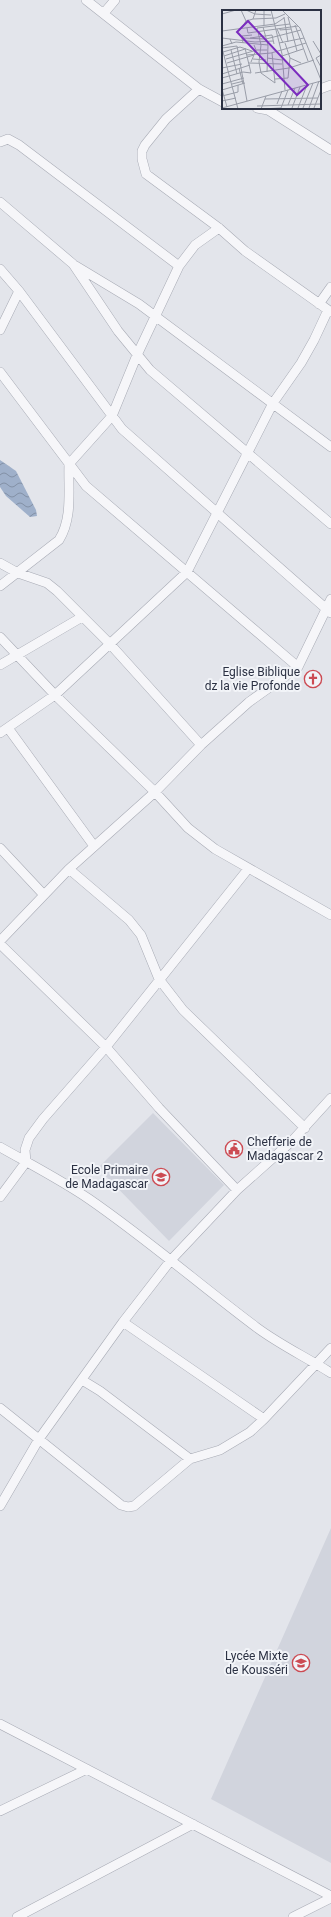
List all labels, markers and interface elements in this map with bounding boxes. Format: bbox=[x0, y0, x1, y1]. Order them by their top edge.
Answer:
inset map bbox=[222, 10, 321, 109]
place label: Eglise Biblique dz la vie Profonde bbox=[205, 665, 300, 693]
church icon: Eglise Biblique dz la vie Profonde bbox=[303, 669, 323, 689]
place label: Chefferie de Madagascar 2 bbox=[247, 1135, 324, 1163]
public building icon: Chefferie de Madagascar 2 bbox=[224, 1139, 244, 1159]
place label: Ecole Primaire de Madagascar bbox=[65, 1163, 148, 1191]
school or university icon: Ecole Primaire de Madagascar bbox=[151, 1167, 171, 1187]
place label: Lycée Mixte de Kousséri bbox=[225, 1649, 288, 1677]
school or university icon: Lycée Mixte de Kousséri bbox=[291, 1653, 311, 1673]

